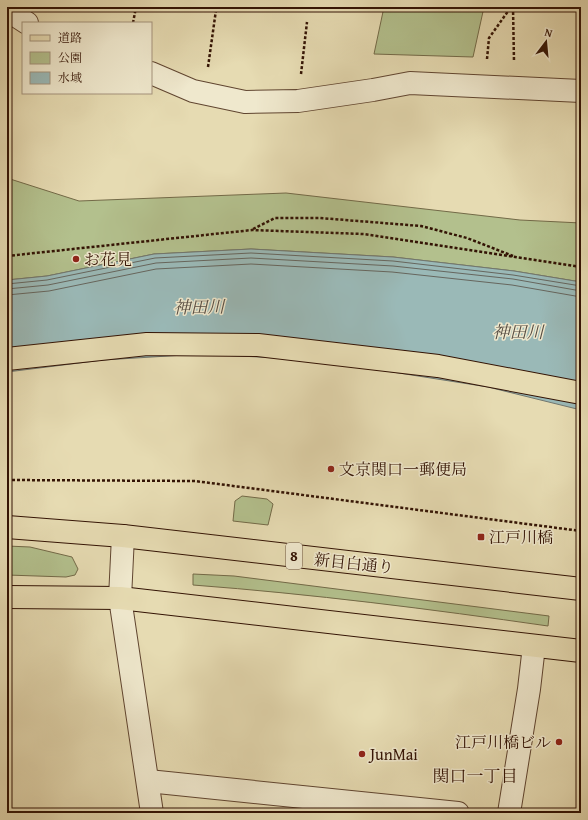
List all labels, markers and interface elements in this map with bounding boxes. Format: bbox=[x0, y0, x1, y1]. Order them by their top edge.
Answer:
legend bbox=[22, 22, 152, 94]
north arrow bbox=[526, 22, 566, 62]
text: N bbox=[543, 24, 555, 41]
text: 道路 bbox=[58, 29, 82, 46]
text: 公園 bbox=[58, 49, 82, 66]
text: 水域 bbox=[58, 69, 82, 86]
place label: お花見 bbox=[84, 247, 132, 271]
marker: お花見 bbox=[71, 254, 81, 264]
water label: 神田川 bbox=[173, 294, 227, 319]
water label: 神田川 bbox=[493, 319, 545, 344]
place label: 文京関口一郵便局 bbox=[339, 457, 467, 481]
marker: 文京関口一郵便局 bbox=[326, 464, 336, 474]
place label: 江戸川橋 bbox=[489, 525, 553, 549]
marker: 江戸川橋 bbox=[476, 532, 486, 542]
road number: 8 bbox=[286, 543, 302, 569]
street label: 新目白通り bbox=[313, 547, 395, 579]
place label: 江戸川橋ビル bbox=[455, 730, 551, 754]
marker: 江戸川橋ビル bbox=[554, 737, 564, 747]
place label: JunMai bbox=[368, 742, 418, 766]
marker: JunMai bbox=[357, 749, 367, 759]
district label: 関口一丁目 bbox=[433, 763, 518, 788]

